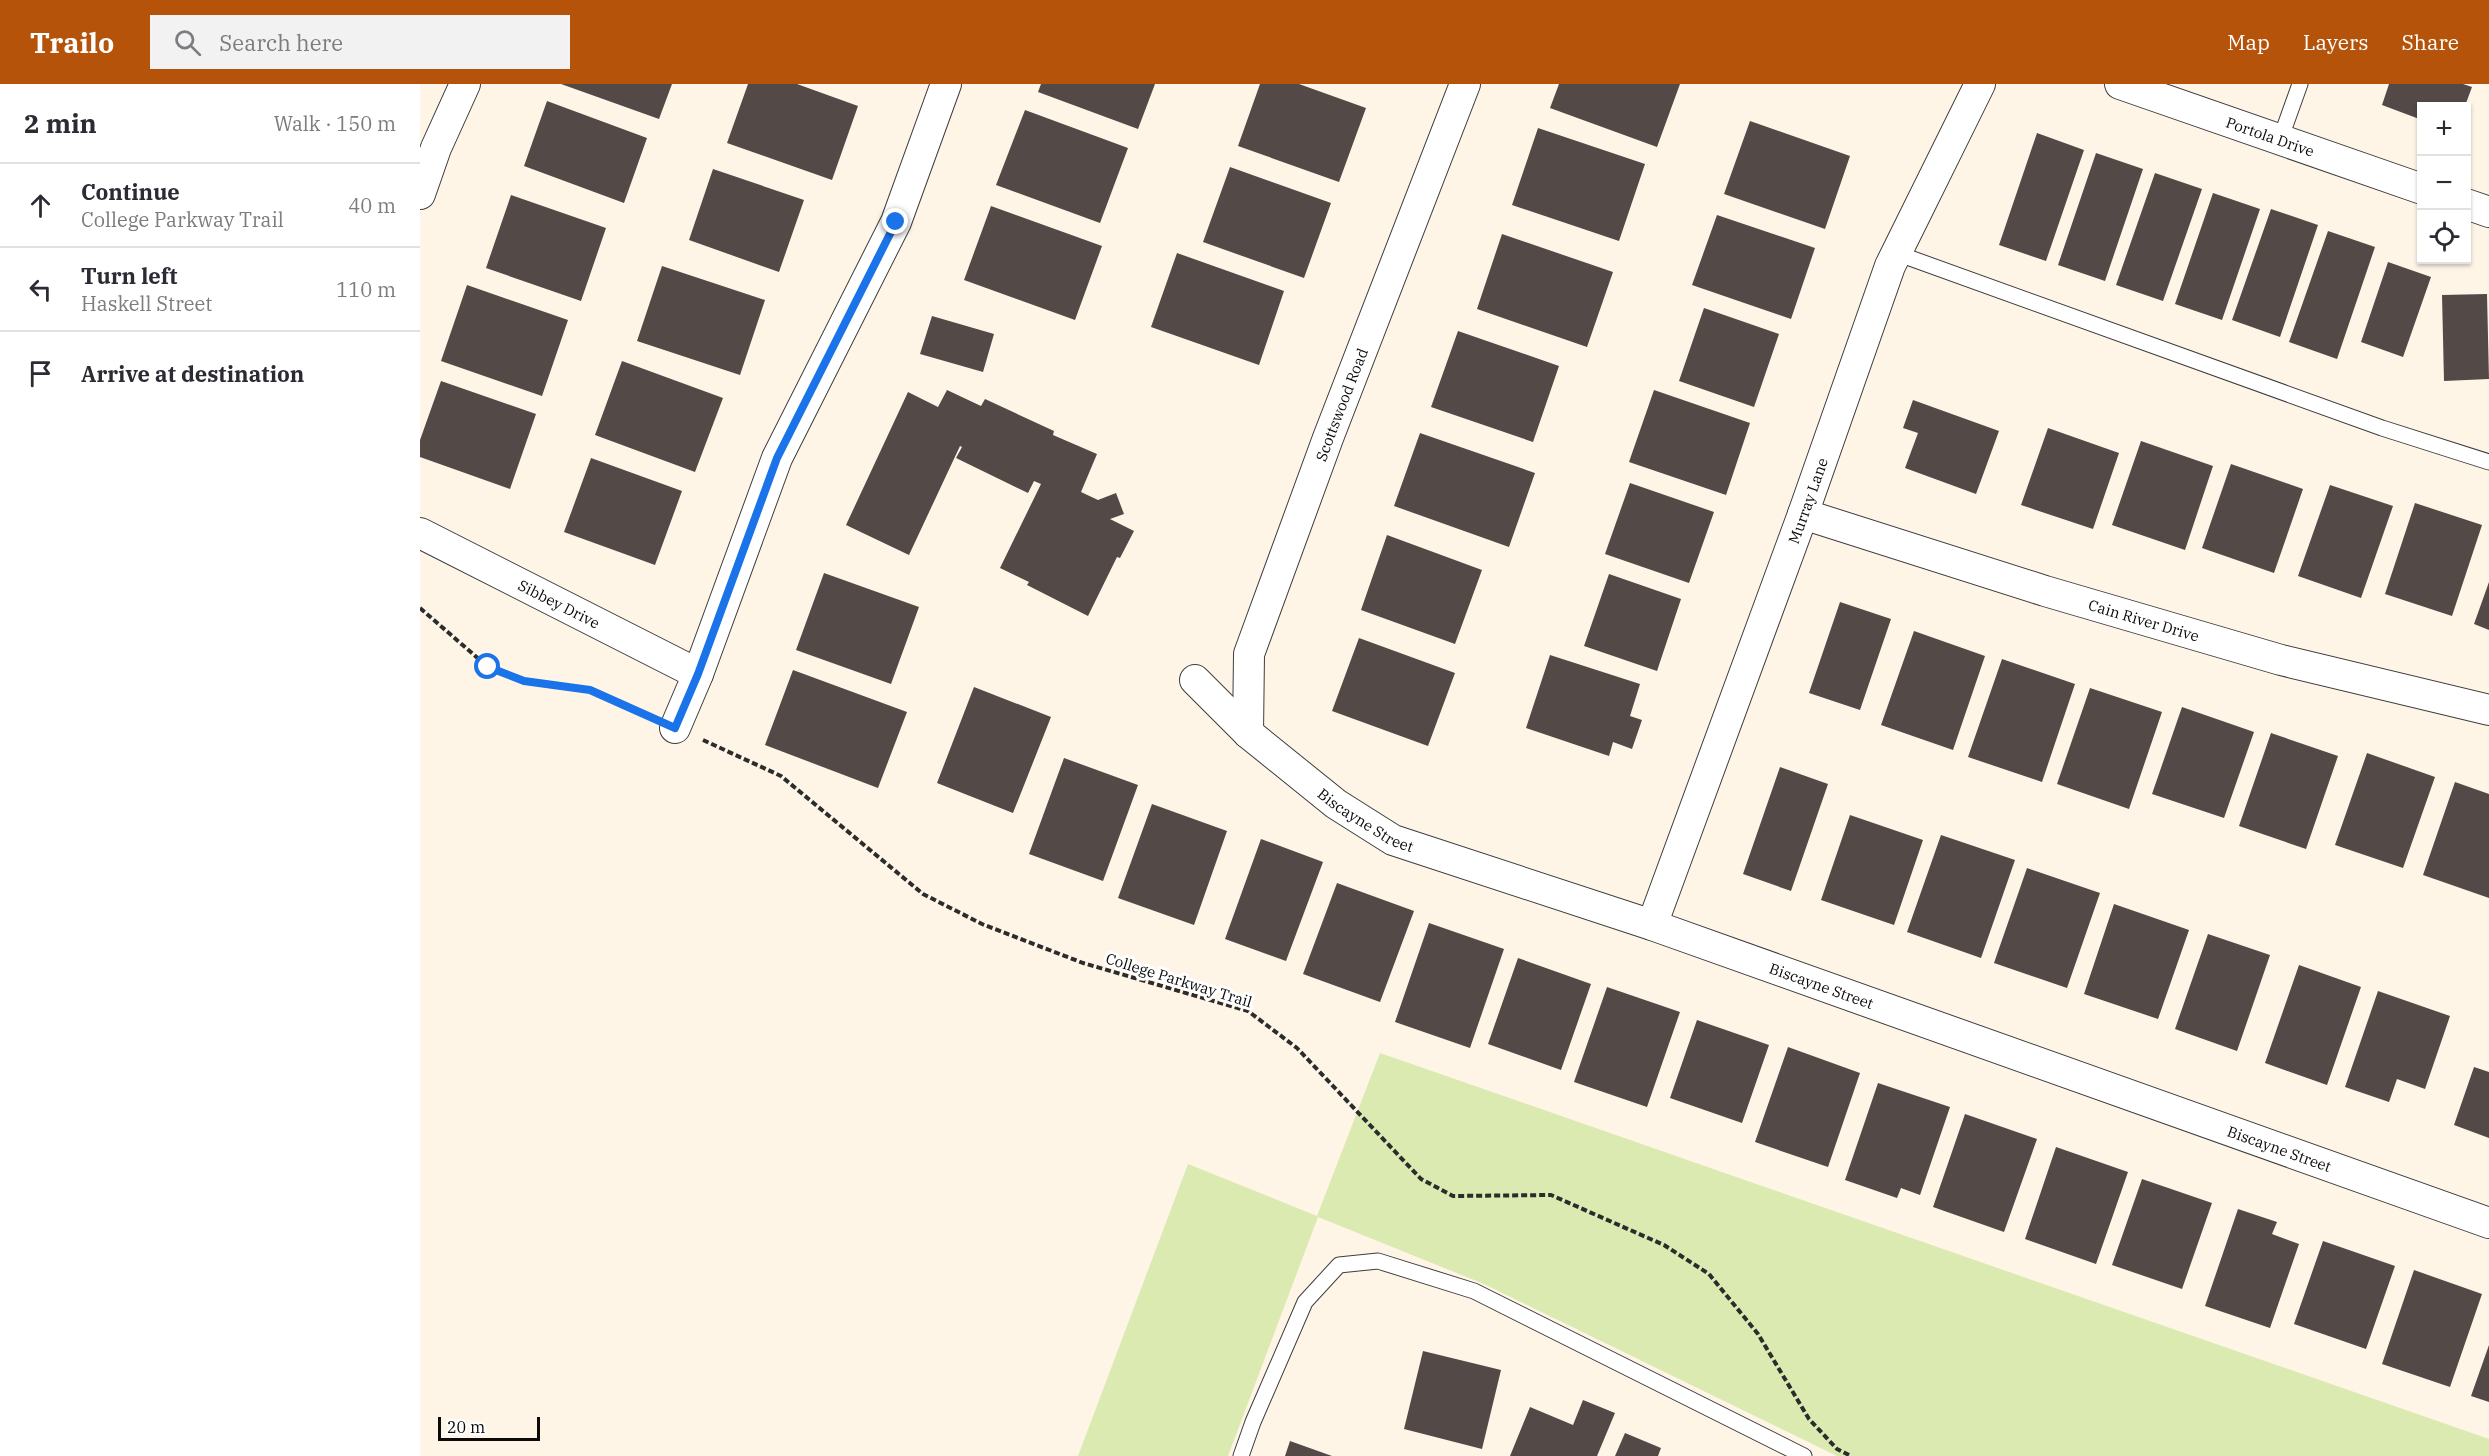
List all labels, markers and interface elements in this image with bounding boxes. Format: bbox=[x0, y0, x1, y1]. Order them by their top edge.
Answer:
search box bbox=[150, 15, 570, 69]
text: Trailo bbox=[30, 24, 114, 61]
icon: search bbox=[171, 26, 204, 59]
text: Search here bbox=[219, 28, 343, 57]
text: Map bbox=[2227, 28, 2270, 56]
text: Layers bbox=[2303, 28, 2369, 56]
text: Share bbox=[2402, 28, 2459, 56]
map controls bbox=[2417, 102, 2471, 264]
button: + bbox=[2417, 102, 2471, 156]
text: 2 min bbox=[24, 106, 97, 140]
text: Walk · 150 m bbox=[274, 110, 396, 137]
street label: Portola Drive bbox=[2224, 112, 2317, 160]
button: − bbox=[2417, 156, 2471, 210]
text: Continue bbox=[81, 177, 180, 206]
icon: ahead bbox=[24, 189, 57, 222]
text: 40 m bbox=[348, 192, 396, 219]
text: College Parkway Trail bbox=[81, 206, 284, 233]
route end bbox=[882, 208, 908, 234]
button: locate bbox=[2417, 210, 2471, 264]
text: Turn left bbox=[81, 261, 177, 290]
icon: left bbox=[24, 273, 57, 306]
text: 110 m bbox=[336, 276, 396, 303]
text: Haskell Street bbox=[81, 290, 212, 317]
street label: Scottswood Road bbox=[1311, 345, 1371, 464]
icon: arrive bbox=[24, 357, 57, 390]
text: Arrive at destination bbox=[81, 359, 304, 388]
street label: Murray Lane bbox=[1783, 455, 1832, 546]
street label: Sibbey Drive bbox=[515, 575, 603, 632]
street label: Cain River Drive bbox=[2086, 595, 2201, 645]
route start bbox=[474, 653, 500, 679]
street label: Biscayne Street bbox=[1314, 784, 1416, 856]
street label: College Parkway Trail bbox=[1103, 949, 1255, 1011]
street label: Biscayne Street bbox=[1767, 958, 1876, 1013]
street label: Biscayne Street bbox=[2225, 1121, 2334, 1176]
scale bar bbox=[438, 1414, 540, 1442]
text: 20 m bbox=[447, 1417, 485, 1437]

